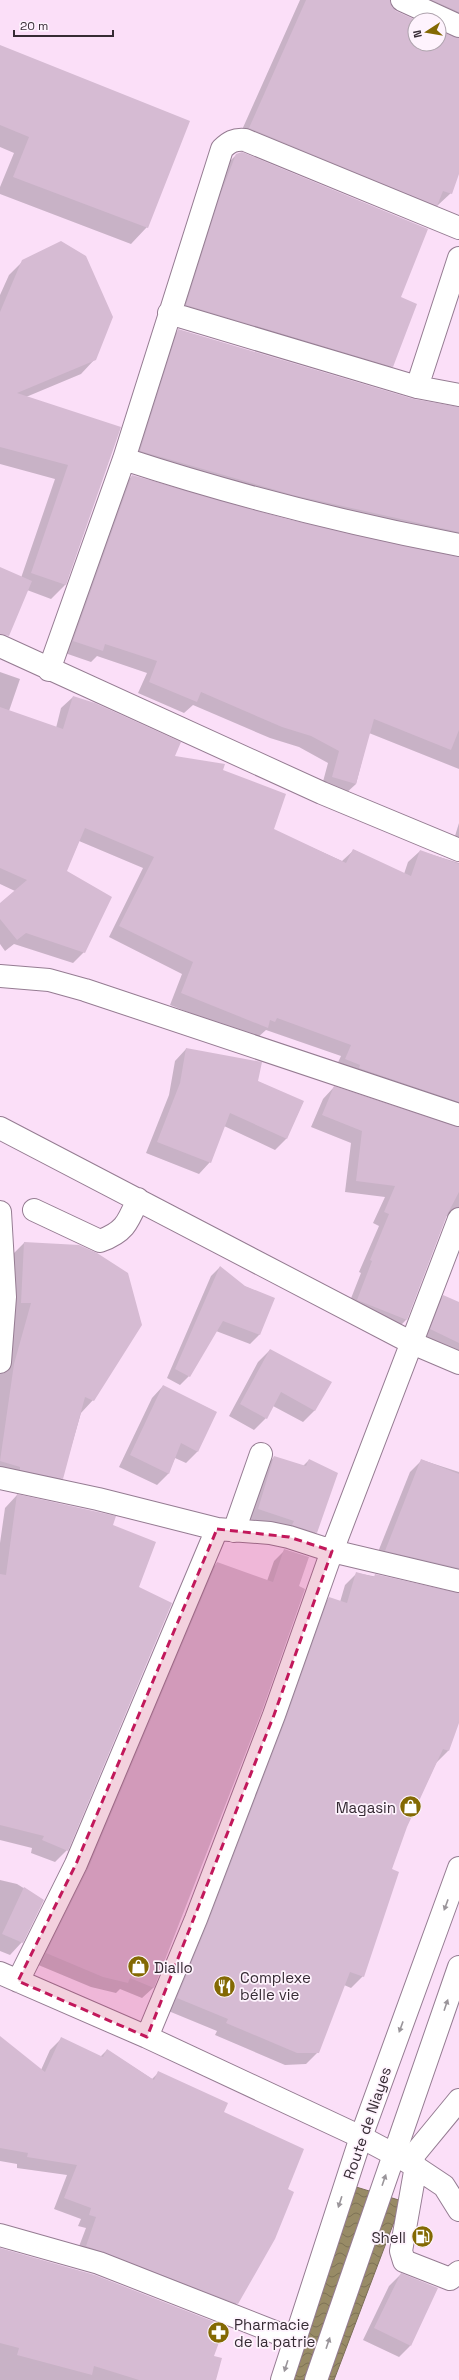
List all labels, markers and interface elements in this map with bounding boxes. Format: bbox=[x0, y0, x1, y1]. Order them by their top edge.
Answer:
scale bar bbox=[14, 12, 113, 38]
north arrow bbox=[407, 12, 447, 52]
text: 20 m bbox=[20, 18, 48, 34]
text: N bbox=[410, 29, 425, 39]
shop icon: Magasin bbox=[398, 1794, 424, 1820]
place label: Magasin bbox=[336, 1798, 396, 1817]
one-way arrow bbox=[442, 1899, 448, 1911]
shop icon: Diallo bbox=[125, 1954, 151, 1980]
place label: Diallo bbox=[154, 1958, 193, 1977]
place label: Complexe bélle vie bbox=[240, 1968, 311, 2004]
restaurant icon: Complexe bélle vie bbox=[212, 1973, 238, 1999]
one-way arrow bbox=[443, 1998, 449, 2010]
one-way arrow bbox=[398, 2021, 404, 2033]
street label: Route de Niayes bbox=[339, 2064, 395, 2182]
one-way arrow bbox=[381, 2174, 387, 2186]
one-way arrow bbox=[336, 2197, 342, 2209]
fuel station icon: Shell bbox=[409, 2224, 435, 2250]
place label: Shell bbox=[371, 2228, 406, 2247]
place label: Pharmacie de la patrie bbox=[234, 2315, 316, 2351]
pharmacy icon: Pharmacie de la patrie bbox=[206, 2320, 232, 2346]
one-way arrow bbox=[326, 2337, 332, 2349]
one-way arrow bbox=[283, 2360, 289, 2372]

